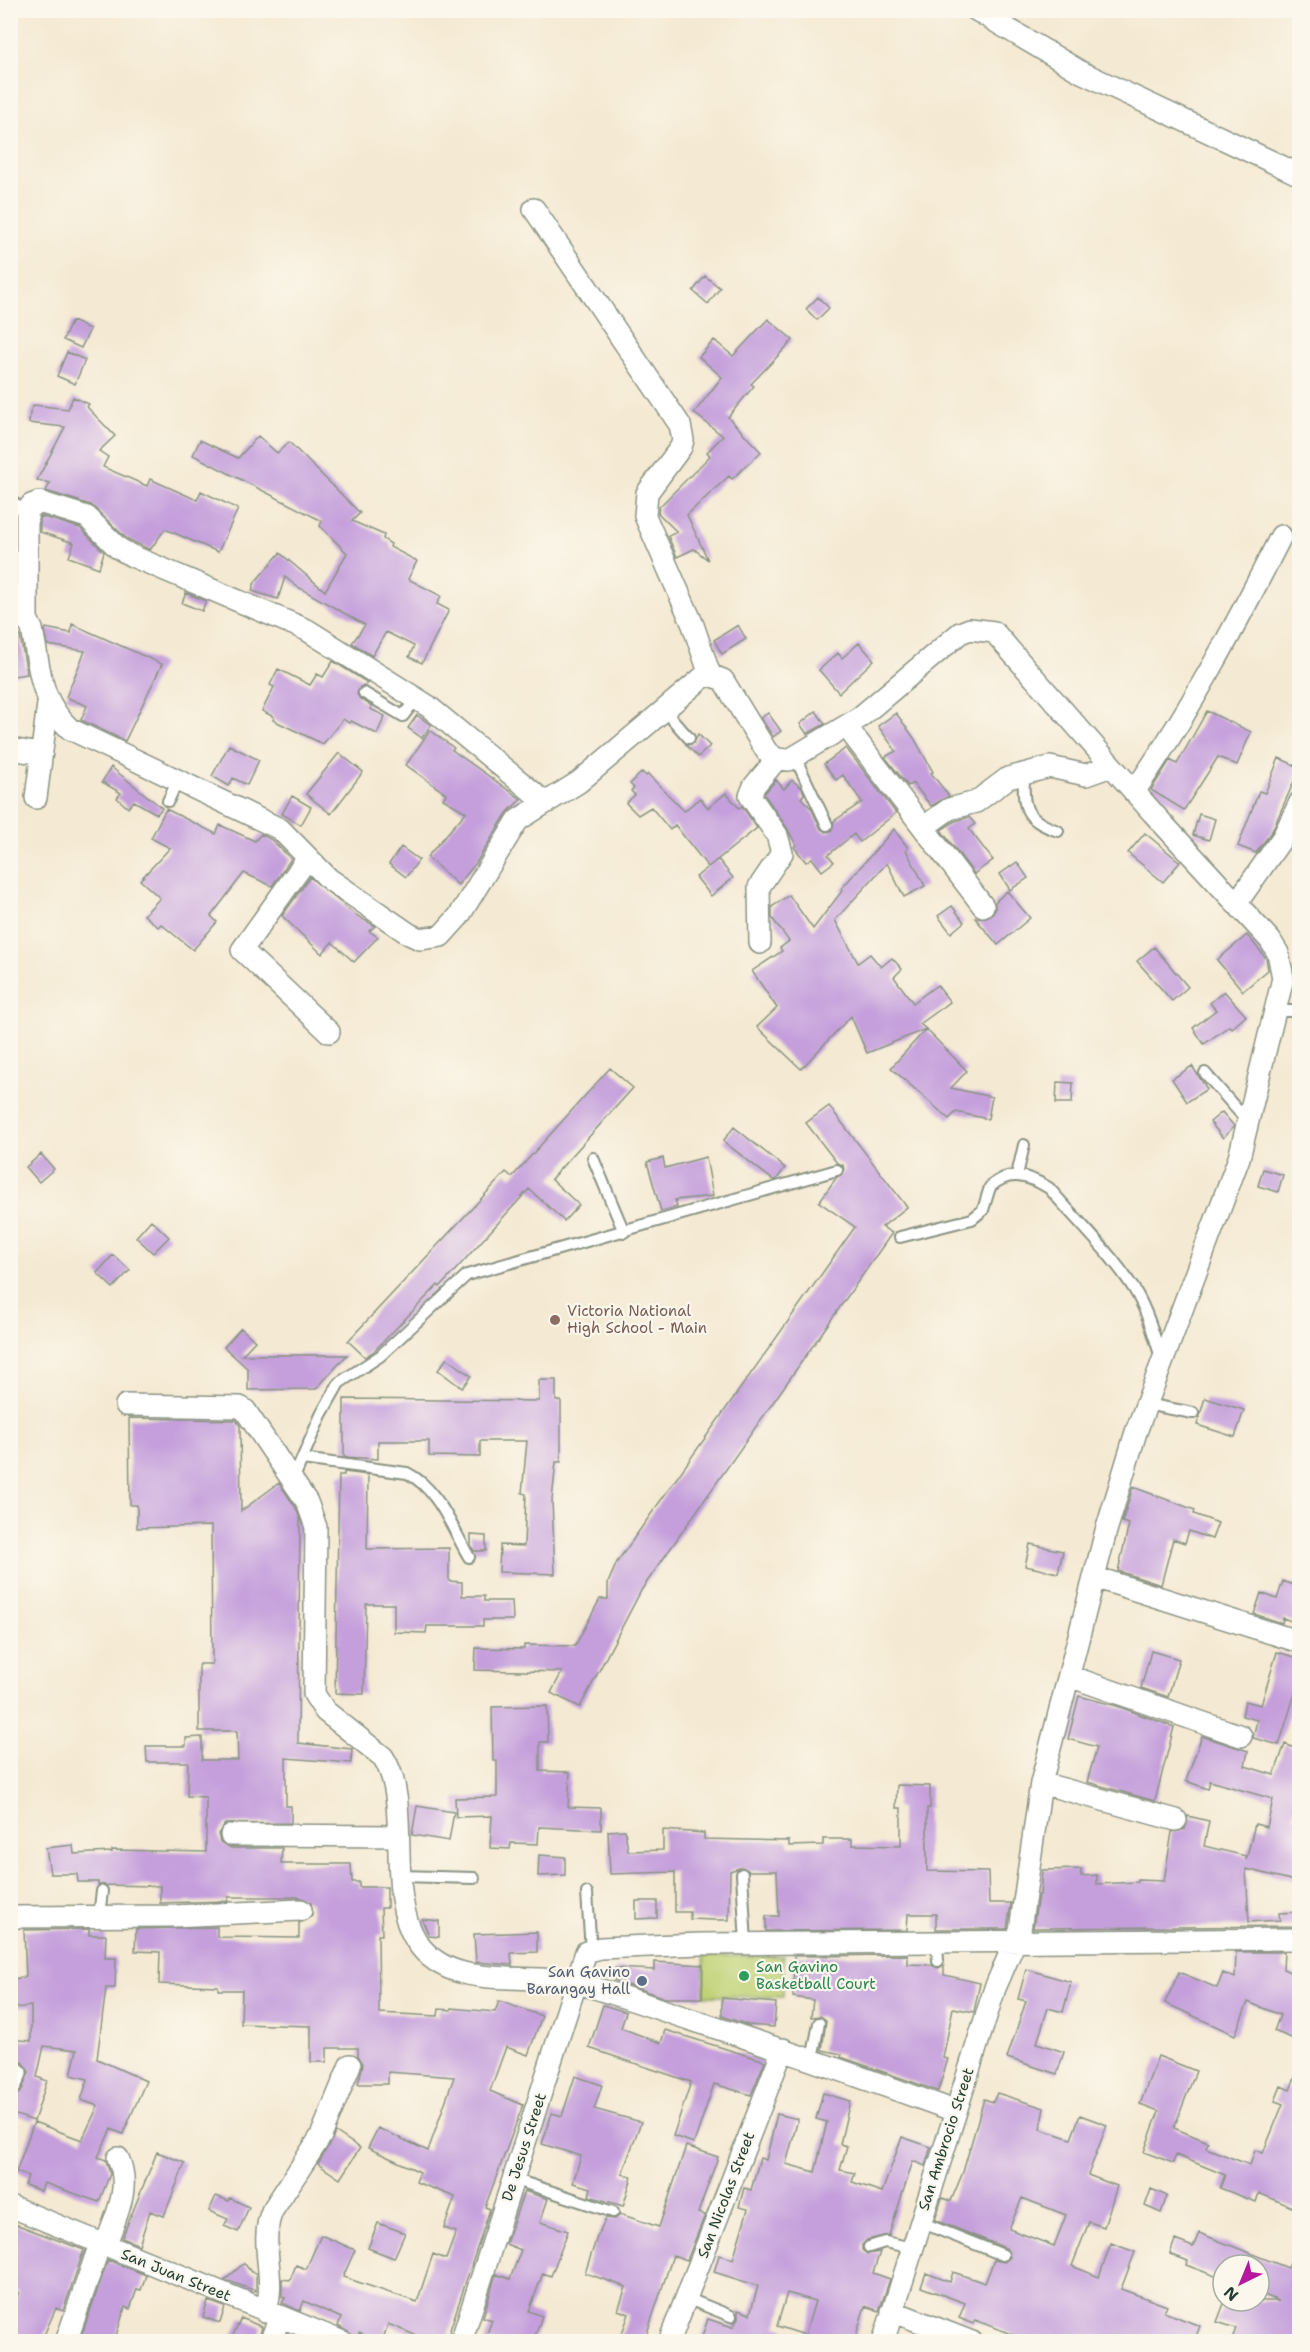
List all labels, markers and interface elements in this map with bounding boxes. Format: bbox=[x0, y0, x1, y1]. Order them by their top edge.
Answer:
place label: Victoria National High School - Main bbox=[567, 1301, 707, 1338]
marker: Victoria National High School - Main bbox=[548, 1313, 562, 1327]
place label: San Gavino Basketball Court bbox=[756, 1957, 876, 1994]
place label: San Gavino Barangay Hall bbox=[527, 1962, 630, 1999]
marker: San Gavino Basketball Court bbox=[737, 1969, 751, 1983]
marker: San Gavino Barangay Hall bbox=[635, 1974, 649, 1988]
street label: San Ambrocio Street bbox=[913, 2065, 979, 2213]
street label: De Jesus Street bbox=[497, 2090, 551, 2204]
street label: San Nicolas Street bbox=[693, 2129, 759, 2261]
street label: San Juan Street bbox=[118, 2244, 234, 2306]
north arrow bbox=[1211, 2253, 1271, 2313]
text: N bbox=[1219, 2282, 1243, 2306]

